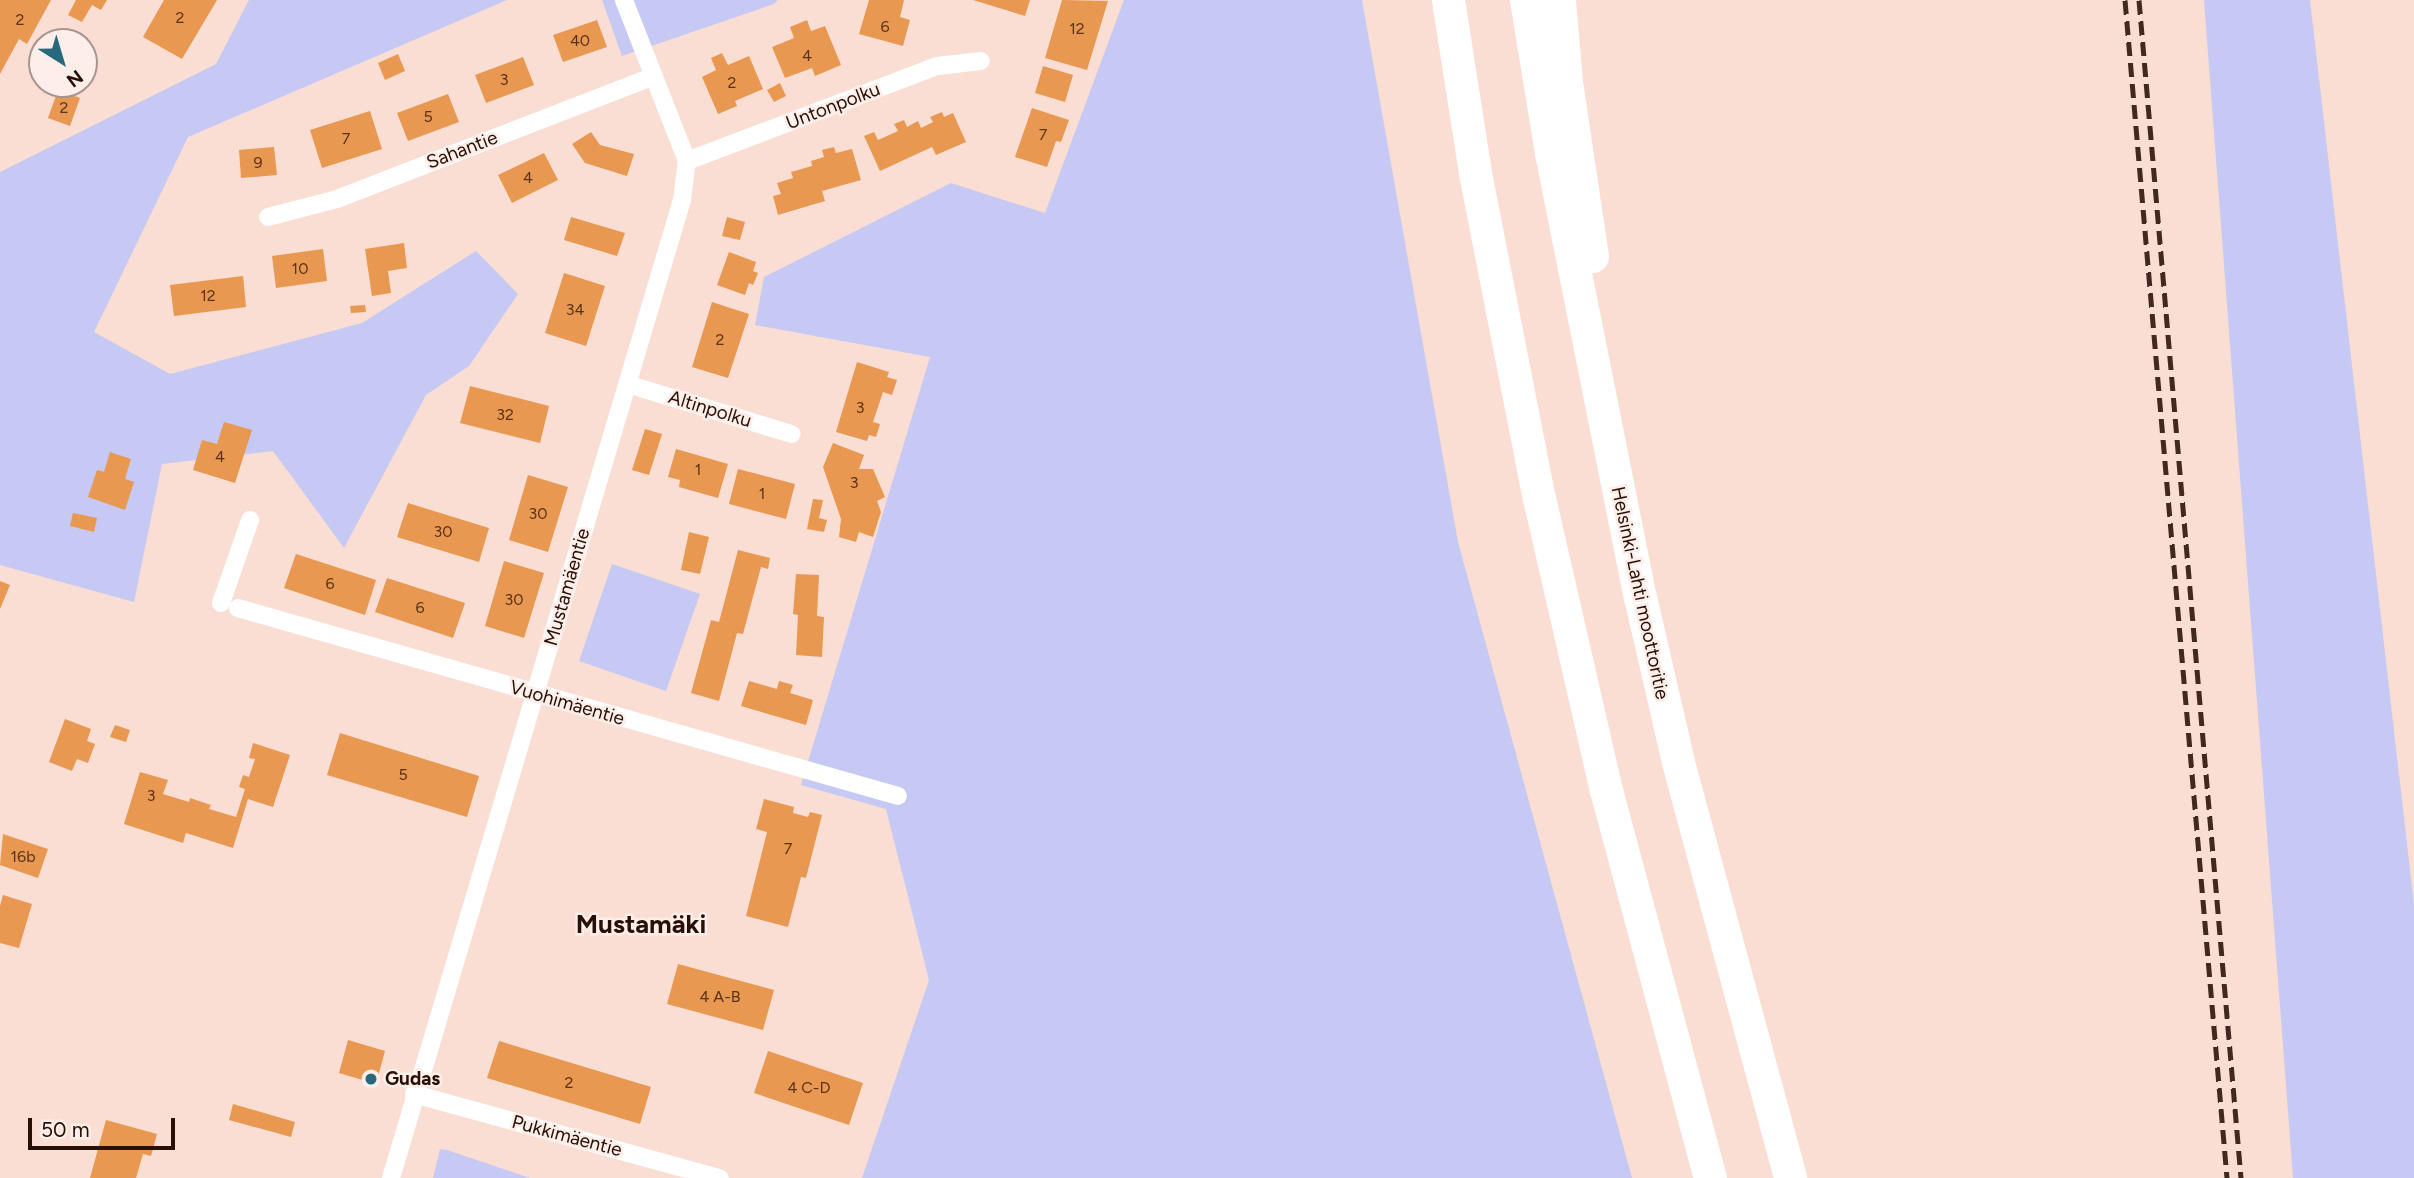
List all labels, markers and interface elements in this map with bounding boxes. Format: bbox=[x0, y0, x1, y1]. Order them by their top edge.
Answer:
house number: 2 bbox=[176, 8, 184, 28]
house number: 2 bbox=[16, 10, 24, 30]
house number: 6 bbox=[880, 17, 890, 37]
house number: 12 bbox=[1069, 19, 1085, 39]
north arrow bbox=[28, 28, 98, 98]
house number: 40 bbox=[570, 31, 590, 51]
house number: 4 bbox=[802, 46, 812, 66]
text: N bbox=[62, 65, 88, 92]
house number: 3 bbox=[500, 70, 508, 90]
house number: 2 bbox=[728, 73, 736, 93]
street label: Untonpolku bbox=[783, 78, 883, 134]
house number: 2 bbox=[60, 98, 68, 118]
house number: 5 bbox=[423, 107, 433, 127]
house number: 7 bbox=[1039, 125, 1047, 145]
street label: Sahantie bbox=[423, 126, 501, 174]
house number: 7 bbox=[342, 129, 350, 149]
house number: 9 bbox=[253, 153, 263, 173]
house number: 4 bbox=[523, 168, 533, 188]
house number: 10 bbox=[292, 259, 308, 279]
house number: 12 bbox=[200, 286, 216, 306]
house number: 34 bbox=[566, 300, 584, 320]
house number: 2 bbox=[716, 330, 724, 350]
street label: Altinpolku bbox=[666, 386, 754, 432]
house number: 3 bbox=[856, 398, 864, 418]
house number: 32 bbox=[496, 405, 514, 425]
house number: 4 bbox=[215, 447, 225, 467]
house number: 1 bbox=[695, 460, 701, 480]
house number: 3 bbox=[850, 473, 858, 493]
house number: 1 bbox=[759, 484, 765, 504]
street label: Helsinki-Lahti moottoritie bbox=[1606, 484, 1674, 702]
house number: 30 bbox=[529, 504, 547, 524]
house number: 30 bbox=[434, 522, 452, 542]
street label: Mustamäentie bbox=[539, 526, 595, 648]
house number: 6 bbox=[325, 574, 335, 594]
house number: 30 bbox=[505, 590, 523, 610]
house number: 6 bbox=[415, 598, 425, 618]
street label: Vuohimäentie bbox=[507, 676, 627, 730]
house number: 5 bbox=[398, 765, 408, 785]
house number: 3 bbox=[147, 786, 155, 806]
house number: 7 bbox=[784, 839, 792, 859]
house number: 16b bbox=[10, 847, 36, 867]
district label: Mustamäki bbox=[576, 909, 706, 941]
house number: 4 A-B bbox=[699, 987, 741, 1007]
place label: Gudas bbox=[385, 1068, 440, 1090]
marker: Gudas bbox=[363, 1071, 379, 1087]
house number: 2 bbox=[565, 1073, 573, 1093]
house number: 4 C-D bbox=[787, 1078, 831, 1098]
scale bar bbox=[32, 1104, 178, 1148]
street label: Pukkimäentie bbox=[509, 1110, 625, 1162]
text: 50 m bbox=[41, 1117, 90, 1142]

